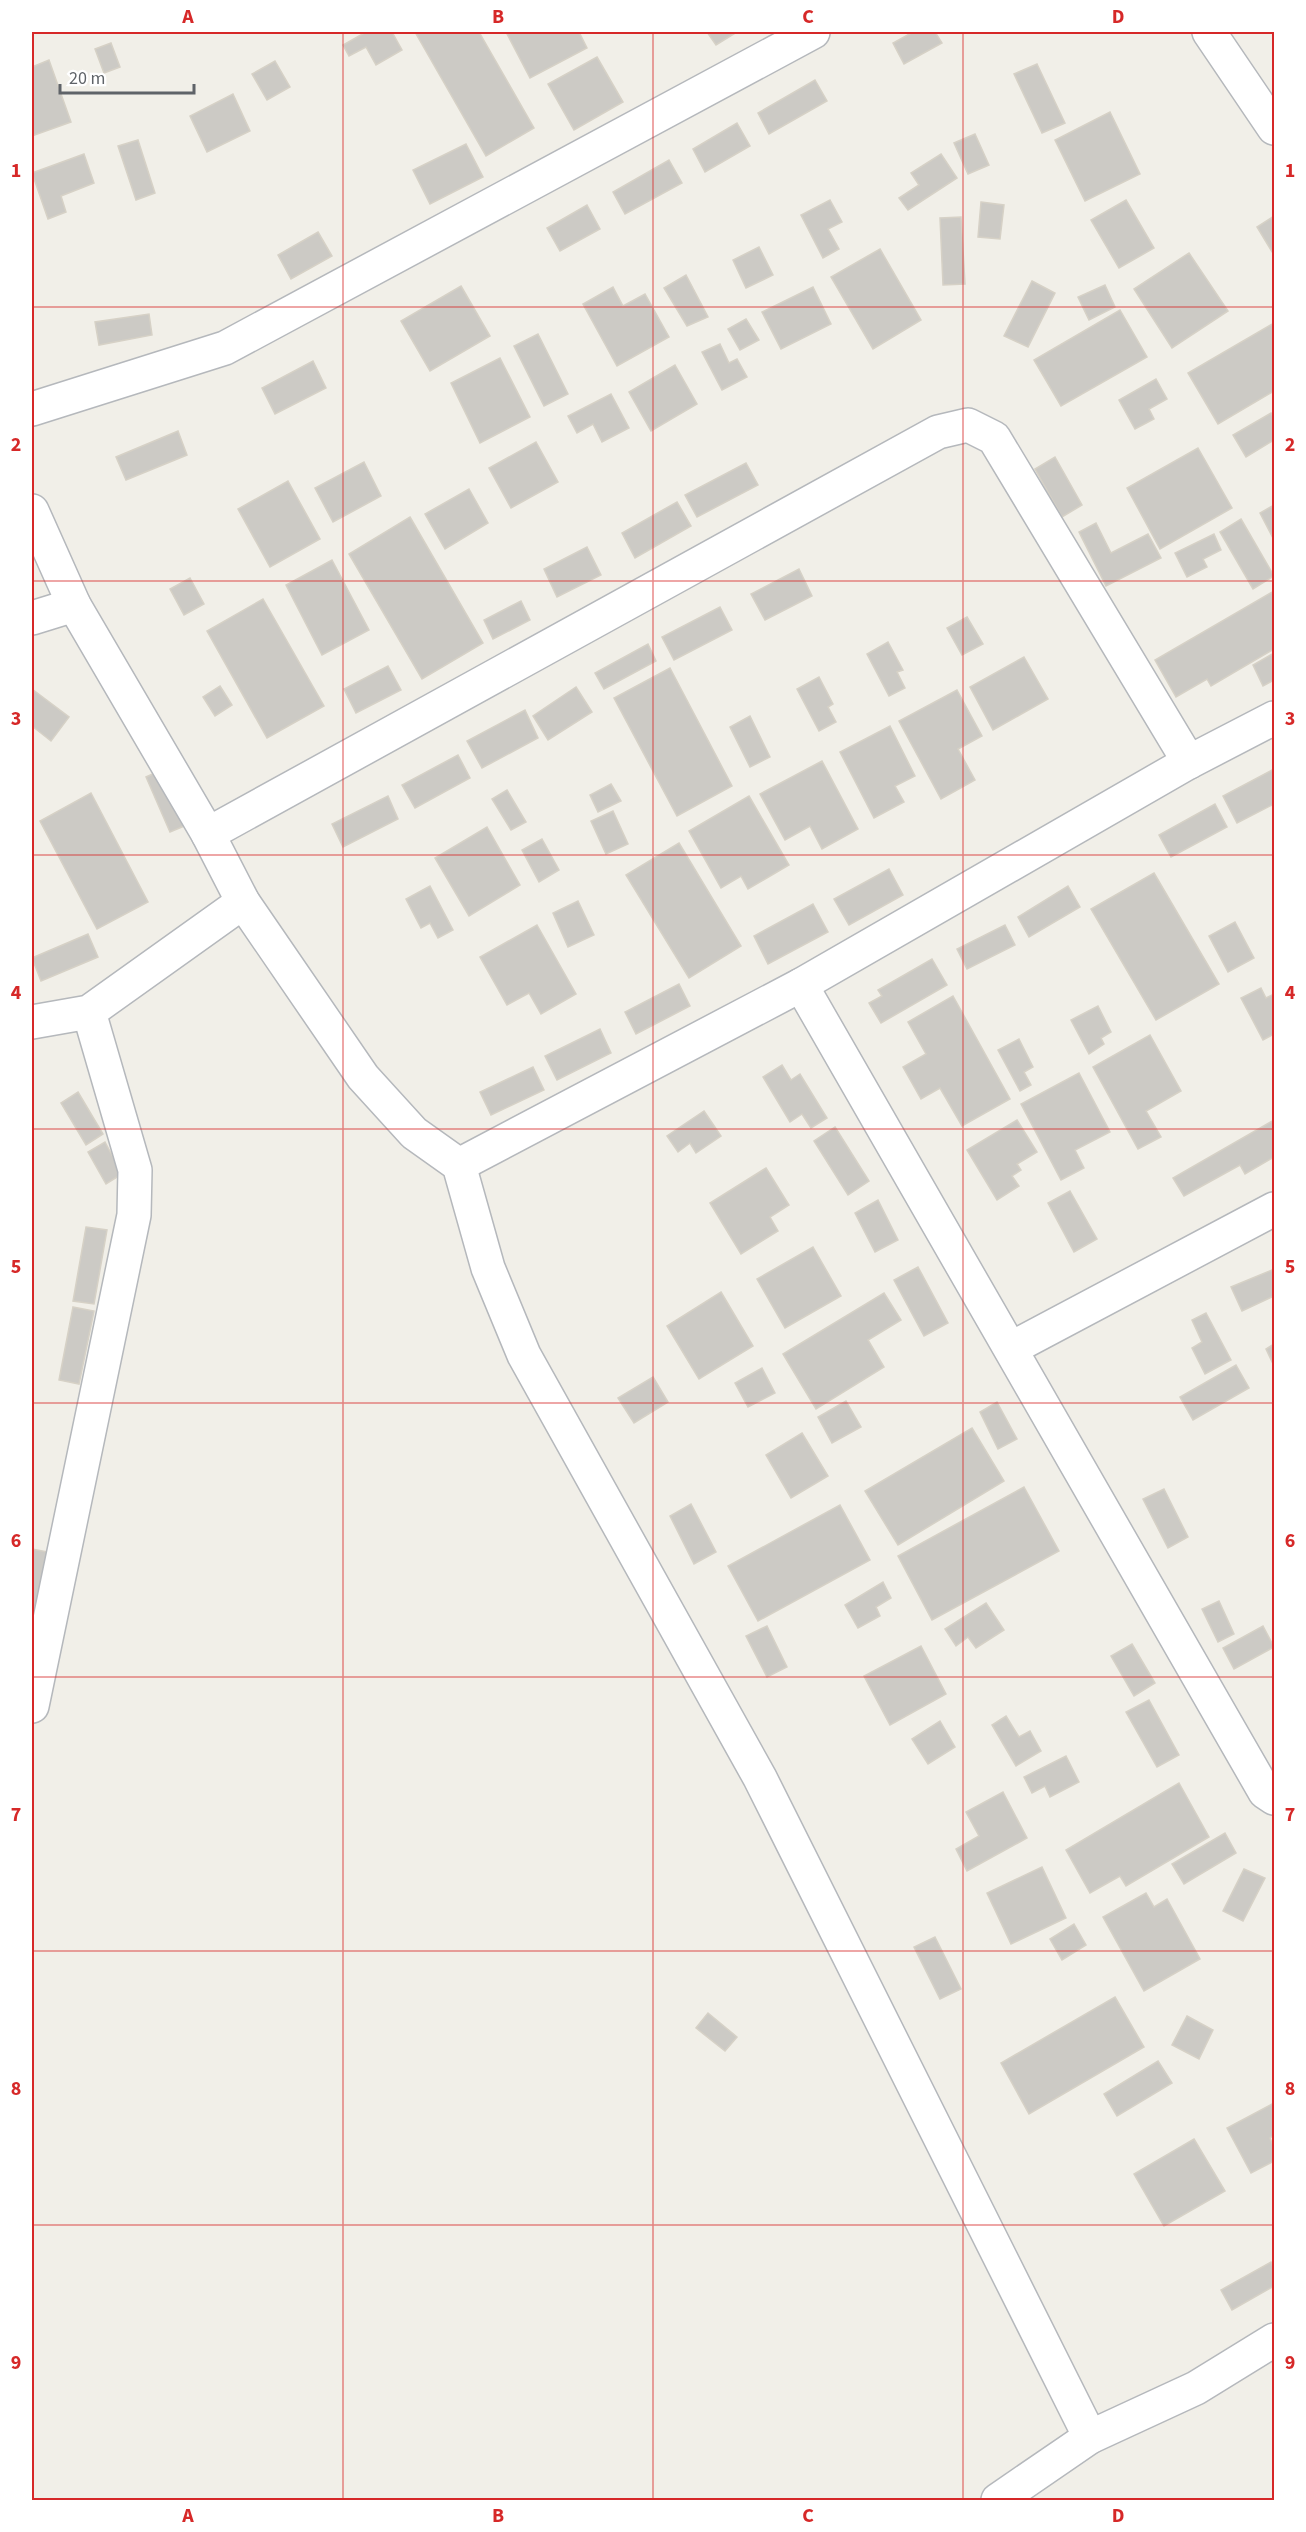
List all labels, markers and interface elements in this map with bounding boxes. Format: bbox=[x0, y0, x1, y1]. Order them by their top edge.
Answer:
text: A bbox=[181, 3, 194, 31]
text: B bbox=[492, 3, 504, 31]
text: C bbox=[802, 3, 814, 31]
text: D bbox=[1112, 3, 1124, 31]
scale bar bbox=[60, 57, 194, 95]
text: 20 m bbox=[69, 66, 105, 91]
text: 1 bbox=[11, 157, 21, 185]
text: 1 bbox=[1285, 157, 1295, 185]
text: 2 bbox=[11, 431, 21, 459]
text: 2 bbox=[1285, 431, 1295, 459]
text: 3 bbox=[11, 705, 21, 733]
text: 3 bbox=[1285, 705, 1295, 733]
text: 4 bbox=[11, 979, 22, 1007]
text: 4 bbox=[1285, 979, 1296, 1007]
text: 5 bbox=[11, 1253, 21, 1281]
text: 5 bbox=[1285, 1253, 1295, 1281]
text: 6 bbox=[11, 1527, 21, 1555]
text: 6 bbox=[1285, 1527, 1295, 1555]
text: 7 bbox=[11, 1801, 21, 1829]
text: 7 bbox=[1285, 1801, 1295, 1829]
text: 8 bbox=[11, 2075, 21, 2103]
text: 8 bbox=[1285, 2075, 1295, 2103]
text: 9 bbox=[11, 2349, 21, 2377]
text: 9 bbox=[1285, 2349, 1295, 2377]
text: A bbox=[181, 2502, 194, 2530]
text: B bbox=[492, 2502, 504, 2530]
text: C bbox=[802, 2502, 814, 2530]
text: D bbox=[1112, 2502, 1124, 2530]

